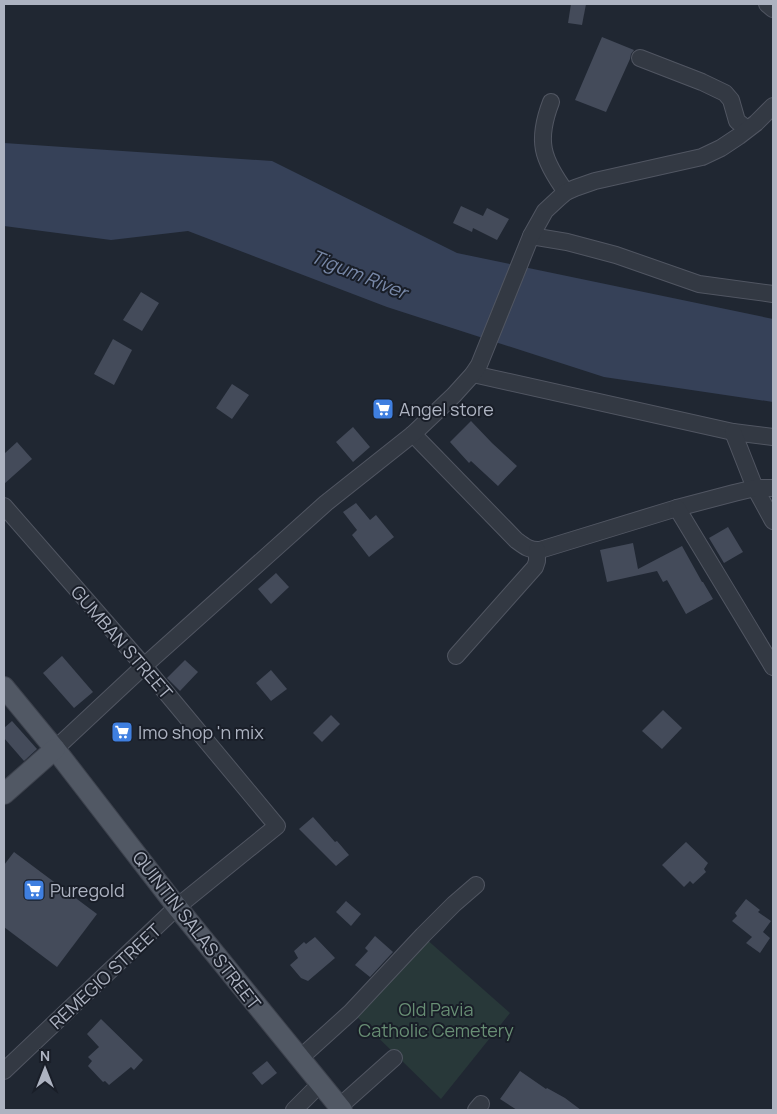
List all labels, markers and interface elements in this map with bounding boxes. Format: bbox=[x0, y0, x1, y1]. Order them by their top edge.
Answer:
water label: Tigum River bbox=[307, 243, 413, 306]
supermarket icon: Angel store bbox=[371, 397, 395, 421]
place label: Angel store bbox=[399, 397, 494, 421]
street label: GUMBAN STREET bbox=[66, 580, 178, 704]
supermarket icon: Imo shop 'n mix bbox=[110, 720, 134, 744]
place label: Imo shop 'n mix bbox=[138, 720, 264, 744]
street label: QUINTIN SALAS STREET bbox=[128, 846, 267, 1014]
supermarket icon: Puregold bbox=[22, 878, 46, 902]
place label: Puregold bbox=[50, 878, 125, 902]
street label: REMEGIO STREET bbox=[44, 918, 166, 1034]
park label: Old Pavia Catholic Cemetery bbox=[358, 997, 514, 1042]
north arrow bbox=[20, 1044, 70, 1094]
text: N bbox=[40, 1046, 50, 1065]

